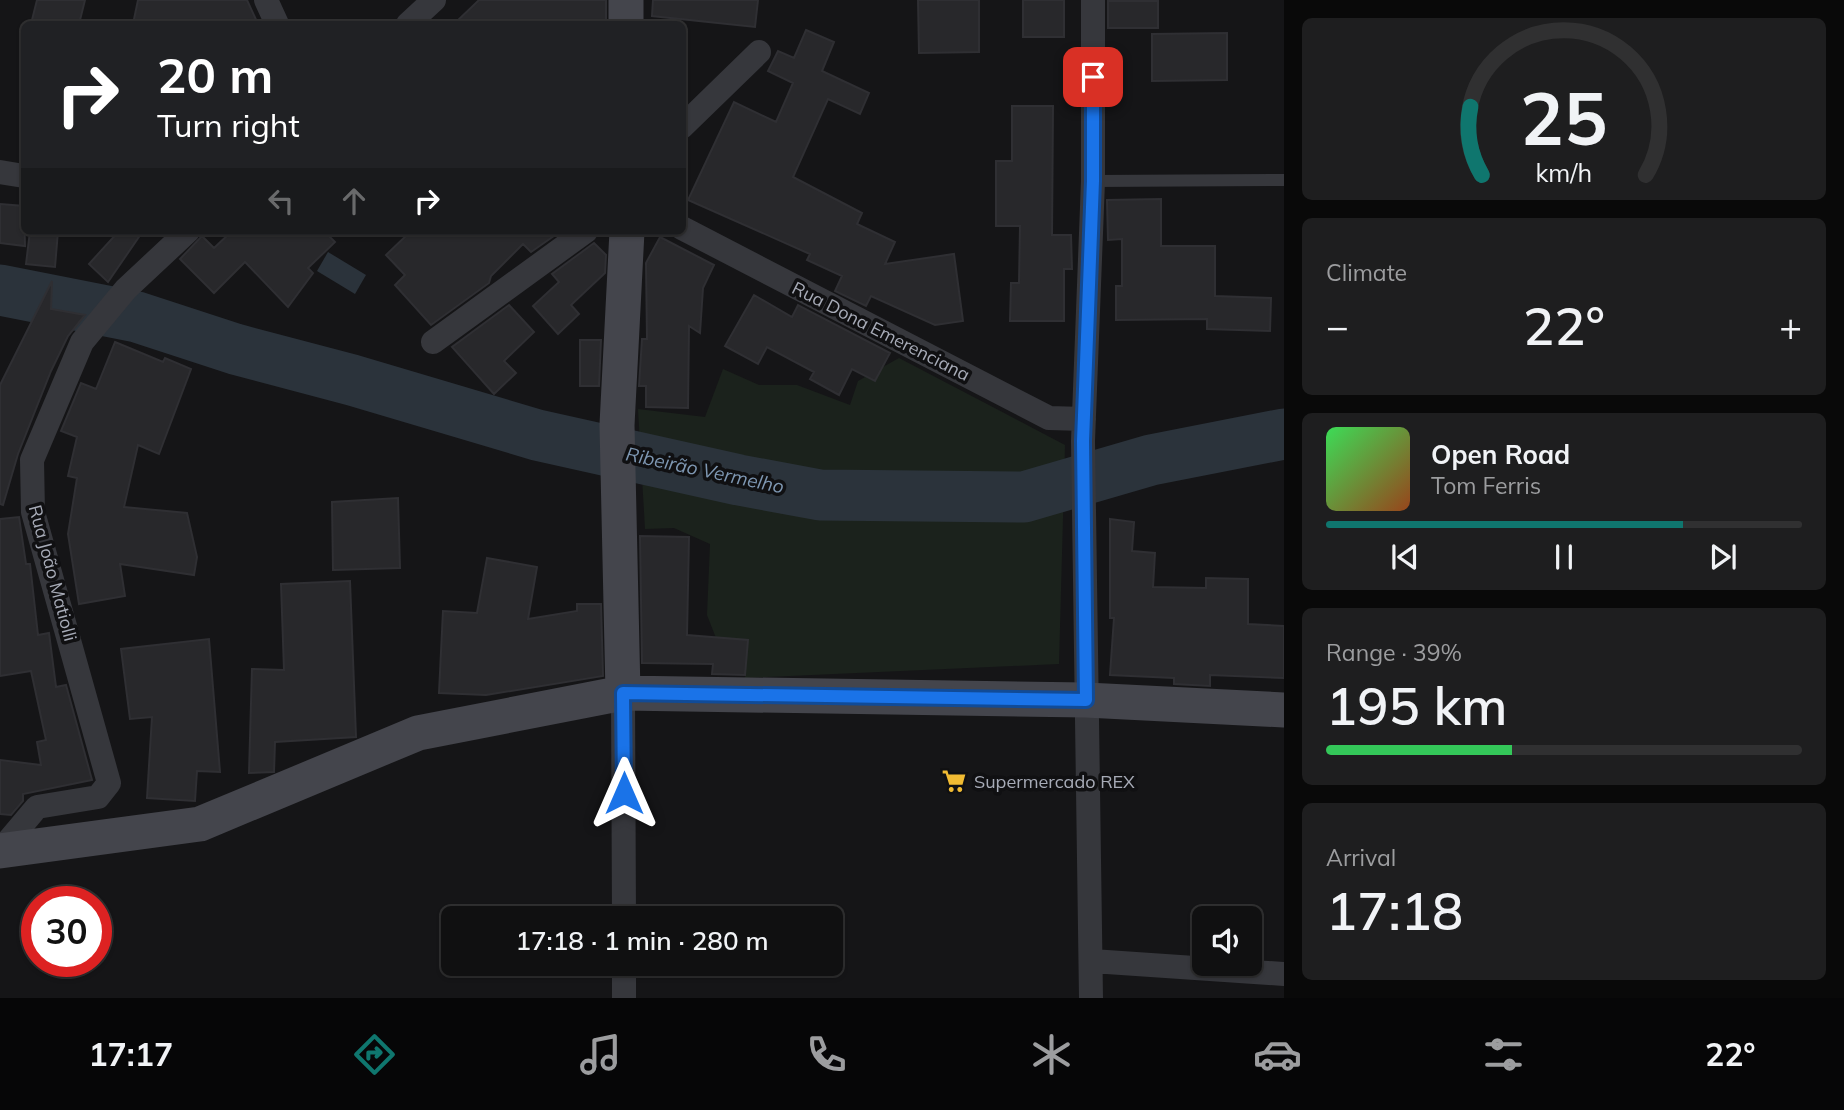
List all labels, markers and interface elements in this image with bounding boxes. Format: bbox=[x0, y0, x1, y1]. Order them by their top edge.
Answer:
text: 20 m bbox=[157, 44, 273, 105]
pin bbox=[1063, 47, 1123, 107]
icon: right bbox=[42, 49, 133, 140]
icon: arrive bbox=[1074, 58, 1112, 96]
text: 25 bbox=[1520, 72, 1608, 163]
text: Turn right bbox=[157, 105, 300, 145]
text: km/h bbox=[1536, 157, 1592, 188]
icon: left bbox=[262, 182, 300, 220]
icon: ahead bbox=[335, 182, 373, 220]
icon: right bbox=[408, 182, 446, 220]
text: Climate bbox=[1326, 258, 1407, 287]
street label: Rua Dona Emerenciana bbox=[788, 276, 974, 386]
text: 22° bbox=[1523, 293, 1605, 358]
text: − bbox=[1326, 302, 1349, 350]
text: + bbox=[1779, 302, 1802, 350]
text: Open Road bbox=[1431, 438, 1570, 471]
water label: Ribeirão Vermelho bbox=[624, 442, 786, 498]
text: Tom Ferris bbox=[1431, 471, 1541, 500]
street label: Rua João Matiolli bbox=[24, 502, 82, 644]
icon: previous bbox=[1386, 538, 1424, 576]
icon: pause bbox=[1545, 538, 1583, 576]
icon: next bbox=[1704, 538, 1742, 576]
text: Range · 39% bbox=[1326, 638, 1462, 667]
text: 195 km bbox=[1326, 673, 1507, 738]
position arrow bbox=[587, 756, 661, 830]
supermarket icon: Supermercado REX bbox=[940, 767, 968, 795]
place label: Supermercado REX bbox=[974, 770, 1135, 793]
text: Arrival bbox=[1326, 843, 1396, 872]
text: 17:18 bbox=[1326, 878, 1463, 943]
speed limit sign: 30 bbox=[21, 886, 112, 977]
map controls bbox=[1192, 906, 1262, 976]
button: sound bbox=[1192, 906, 1262, 976]
text: 17:18 · 1 min · 280 m bbox=[515, 924, 769, 957]
icon: directions bbox=[350, 1030, 399, 1079]
icon: music bbox=[576, 1030, 625, 1079]
icon: phone bbox=[802, 1030, 851, 1079]
icon: climate bbox=[1027, 1030, 1076, 1079]
icon: car bbox=[1253, 1030, 1302, 1079]
icon: filters bbox=[1479, 1030, 1528, 1079]
text: 17:17 bbox=[88, 1034, 173, 1074]
text: 22° bbox=[1705, 1034, 1755, 1074]

